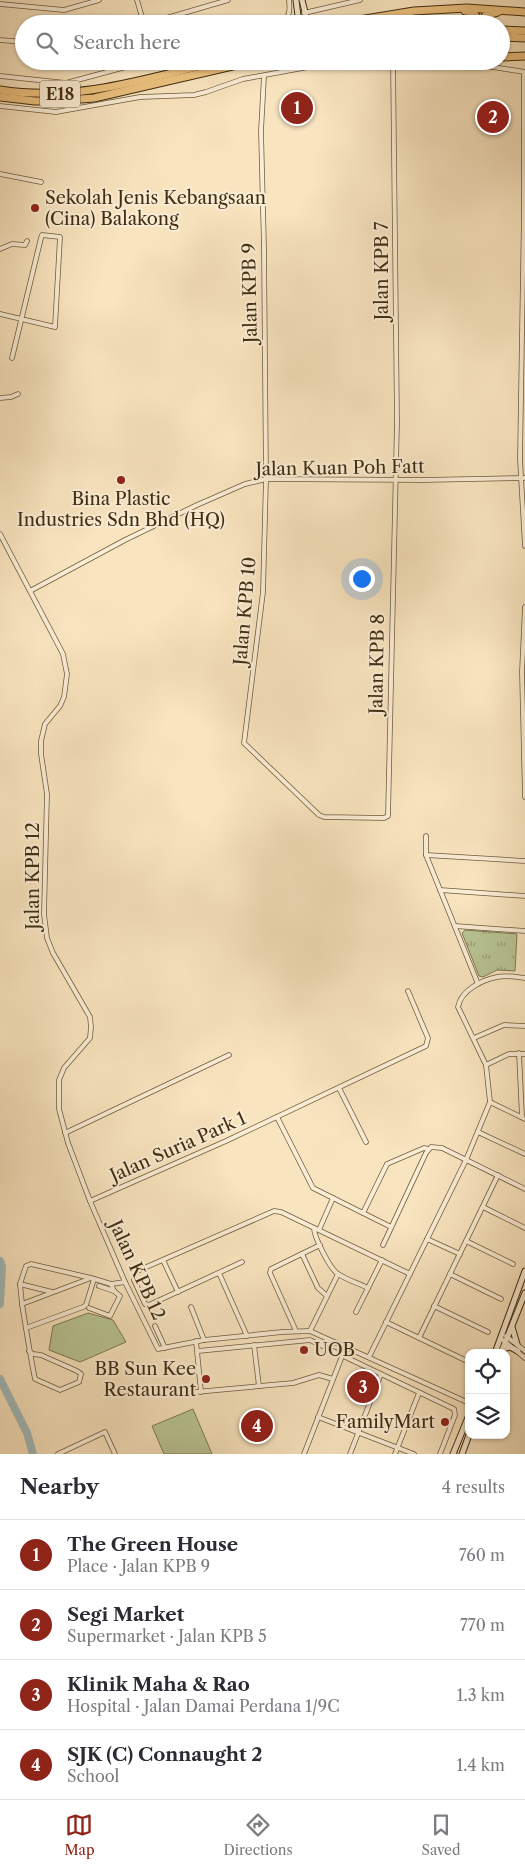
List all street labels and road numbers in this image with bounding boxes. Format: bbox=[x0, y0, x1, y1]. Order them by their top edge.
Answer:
road number: E18 bbox=[40, 80, 80, 108]
street label: Jalan KPB 7 bbox=[371, 222, 393, 323]
street label: Jalan KPB 9 bbox=[238, 243, 262, 346]
street label: Jalan Kuan Poh Fatt bbox=[252, 456, 425, 481]
street label: Jalan KPB 10 bbox=[229, 556, 261, 669]
street label: Jalan KPB 8 bbox=[365, 614, 389, 717]
street label: Jalan KPB 12 bbox=[22, 822, 44, 933]
street label: Jalan Suria Park 1 bbox=[104, 1107, 250, 1188]
street label: Jalan KPB 12 bbox=[103, 1214, 170, 1323]

